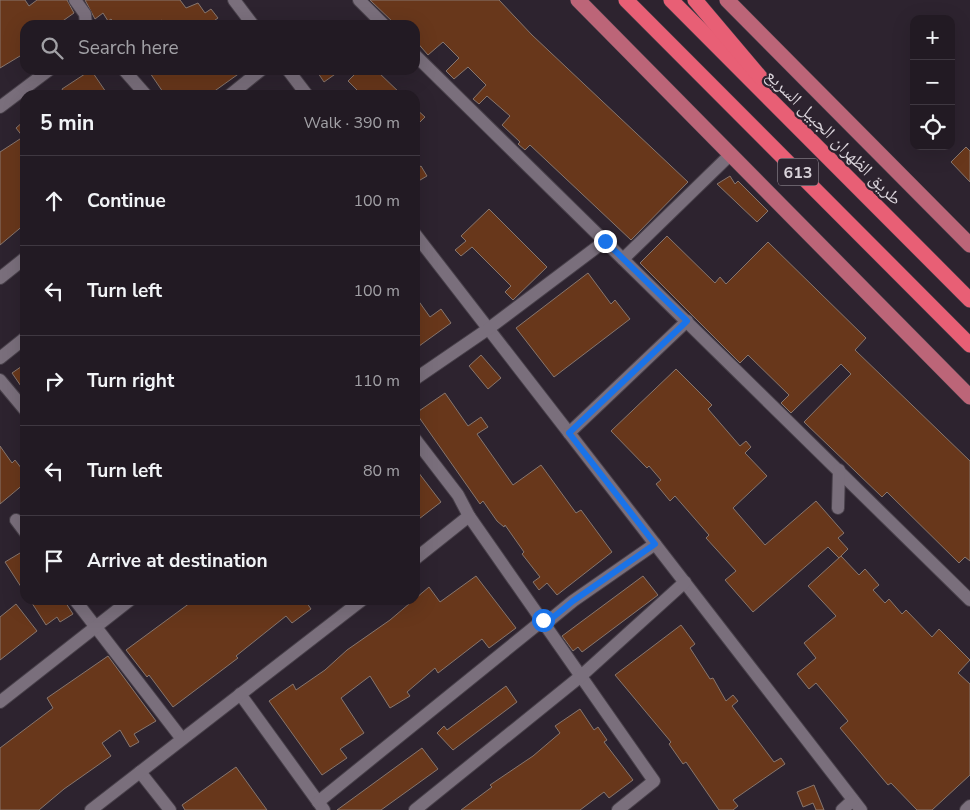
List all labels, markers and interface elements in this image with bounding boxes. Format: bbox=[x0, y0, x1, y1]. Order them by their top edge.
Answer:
map controls bbox=[910, 15, 955, 150]
button: + bbox=[910, 15, 955, 60]
search box bbox=[20, 20, 420, 75]
icon: search bbox=[38, 34, 66, 62]
text: Search here bbox=[78, 35, 179, 61]
button: − bbox=[910, 60, 955, 105]
street label: طريق الظهران الجبيل السريع bbox=[761, 64, 907, 210]
button: locate bbox=[910, 105, 955, 150]
text: 5 min bbox=[40, 109, 94, 137]
text: Walk · 390 m bbox=[304, 112, 400, 134]
road number: 613 bbox=[778, 158, 818, 186]
icon: ahead bbox=[40, 187, 68, 215]
text: Continue bbox=[87, 188, 166, 214]
text: 100 m bbox=[353, 190, 400, 212]
route end bbox=[594, 230, 617, 253]
icon: left bbox=[40, 277, 68, 305]
text: Turn left bbox=[87, 278, 162, 304]
text: 100 m bbox=[353, 280, 400, 302]
icon: right bbox=[40, 367, 68, 395]
text: Turn right bbox=[87, 368, 174, 394]
text: 110 m bbox=[353, 370, 400, 392]
icon: left bbox=[40, 457, 68, 485]
text: Turn left bbox=[87, 458, 162, 484]
text: 80 m bbox=[363, 460, 400, 482]
icon: arrive bbox=[40, 547, 68, 575]
text: Arrive at destination bbox=[87, 548, 268, 574]
route start bbox=[532, 609, 555, 632]

